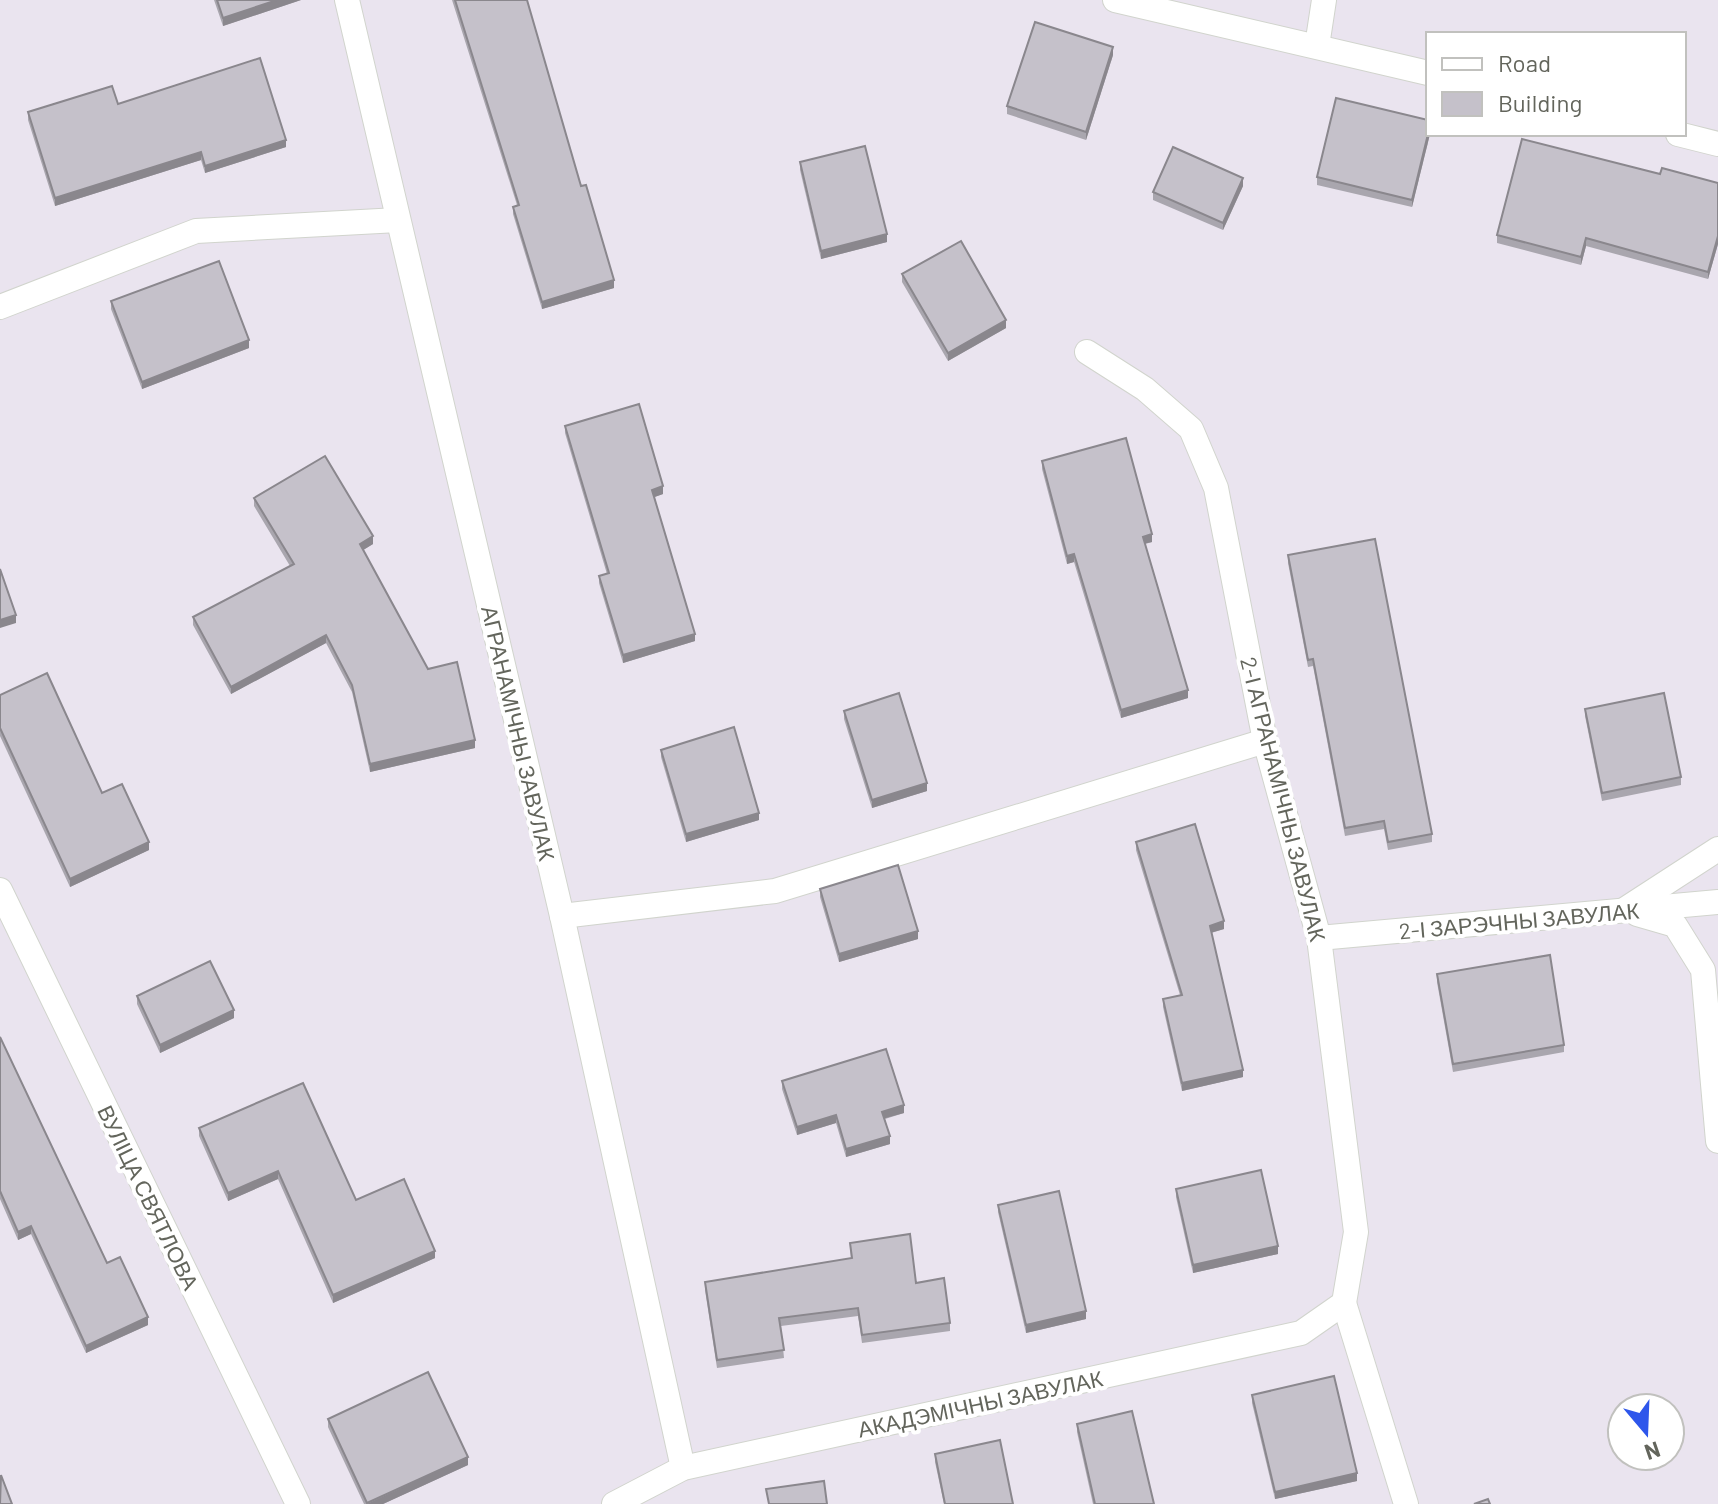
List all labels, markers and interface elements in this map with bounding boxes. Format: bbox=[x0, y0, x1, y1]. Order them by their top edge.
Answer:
legend bbox=[1426, 32, 1686, 136]
text: Road bbox=[1498, 48, 1551, 77]
text: Building bbox=[1498, 88, 1582, 117]
street label: АГРАНАМІЧНЫ ЗАВУЛАК bbox=[477, 603, 561, 863]
street label: 2-І АГРАНАМІЧНЫ ЗАВУЛАК bbox=[1236, 654, 1332, 944]
street label: 2-І ЗАРЭЧНЫ ЗАВУЛАК bbox=[1398, 897, 1640, 943]
street label: ВУЛІЦА СВЯТЛОВА bbox=[92, 1101, 205, 1294]
street label: АКАДЭМІЧНЫ ЗАВУЛАК bbox=[855, 1364, 1105, 1443]
north arrow bbox=[1606, 1392, 1686, 1472]
text: N bbox=[1642, 1437, 1664, 1467]

